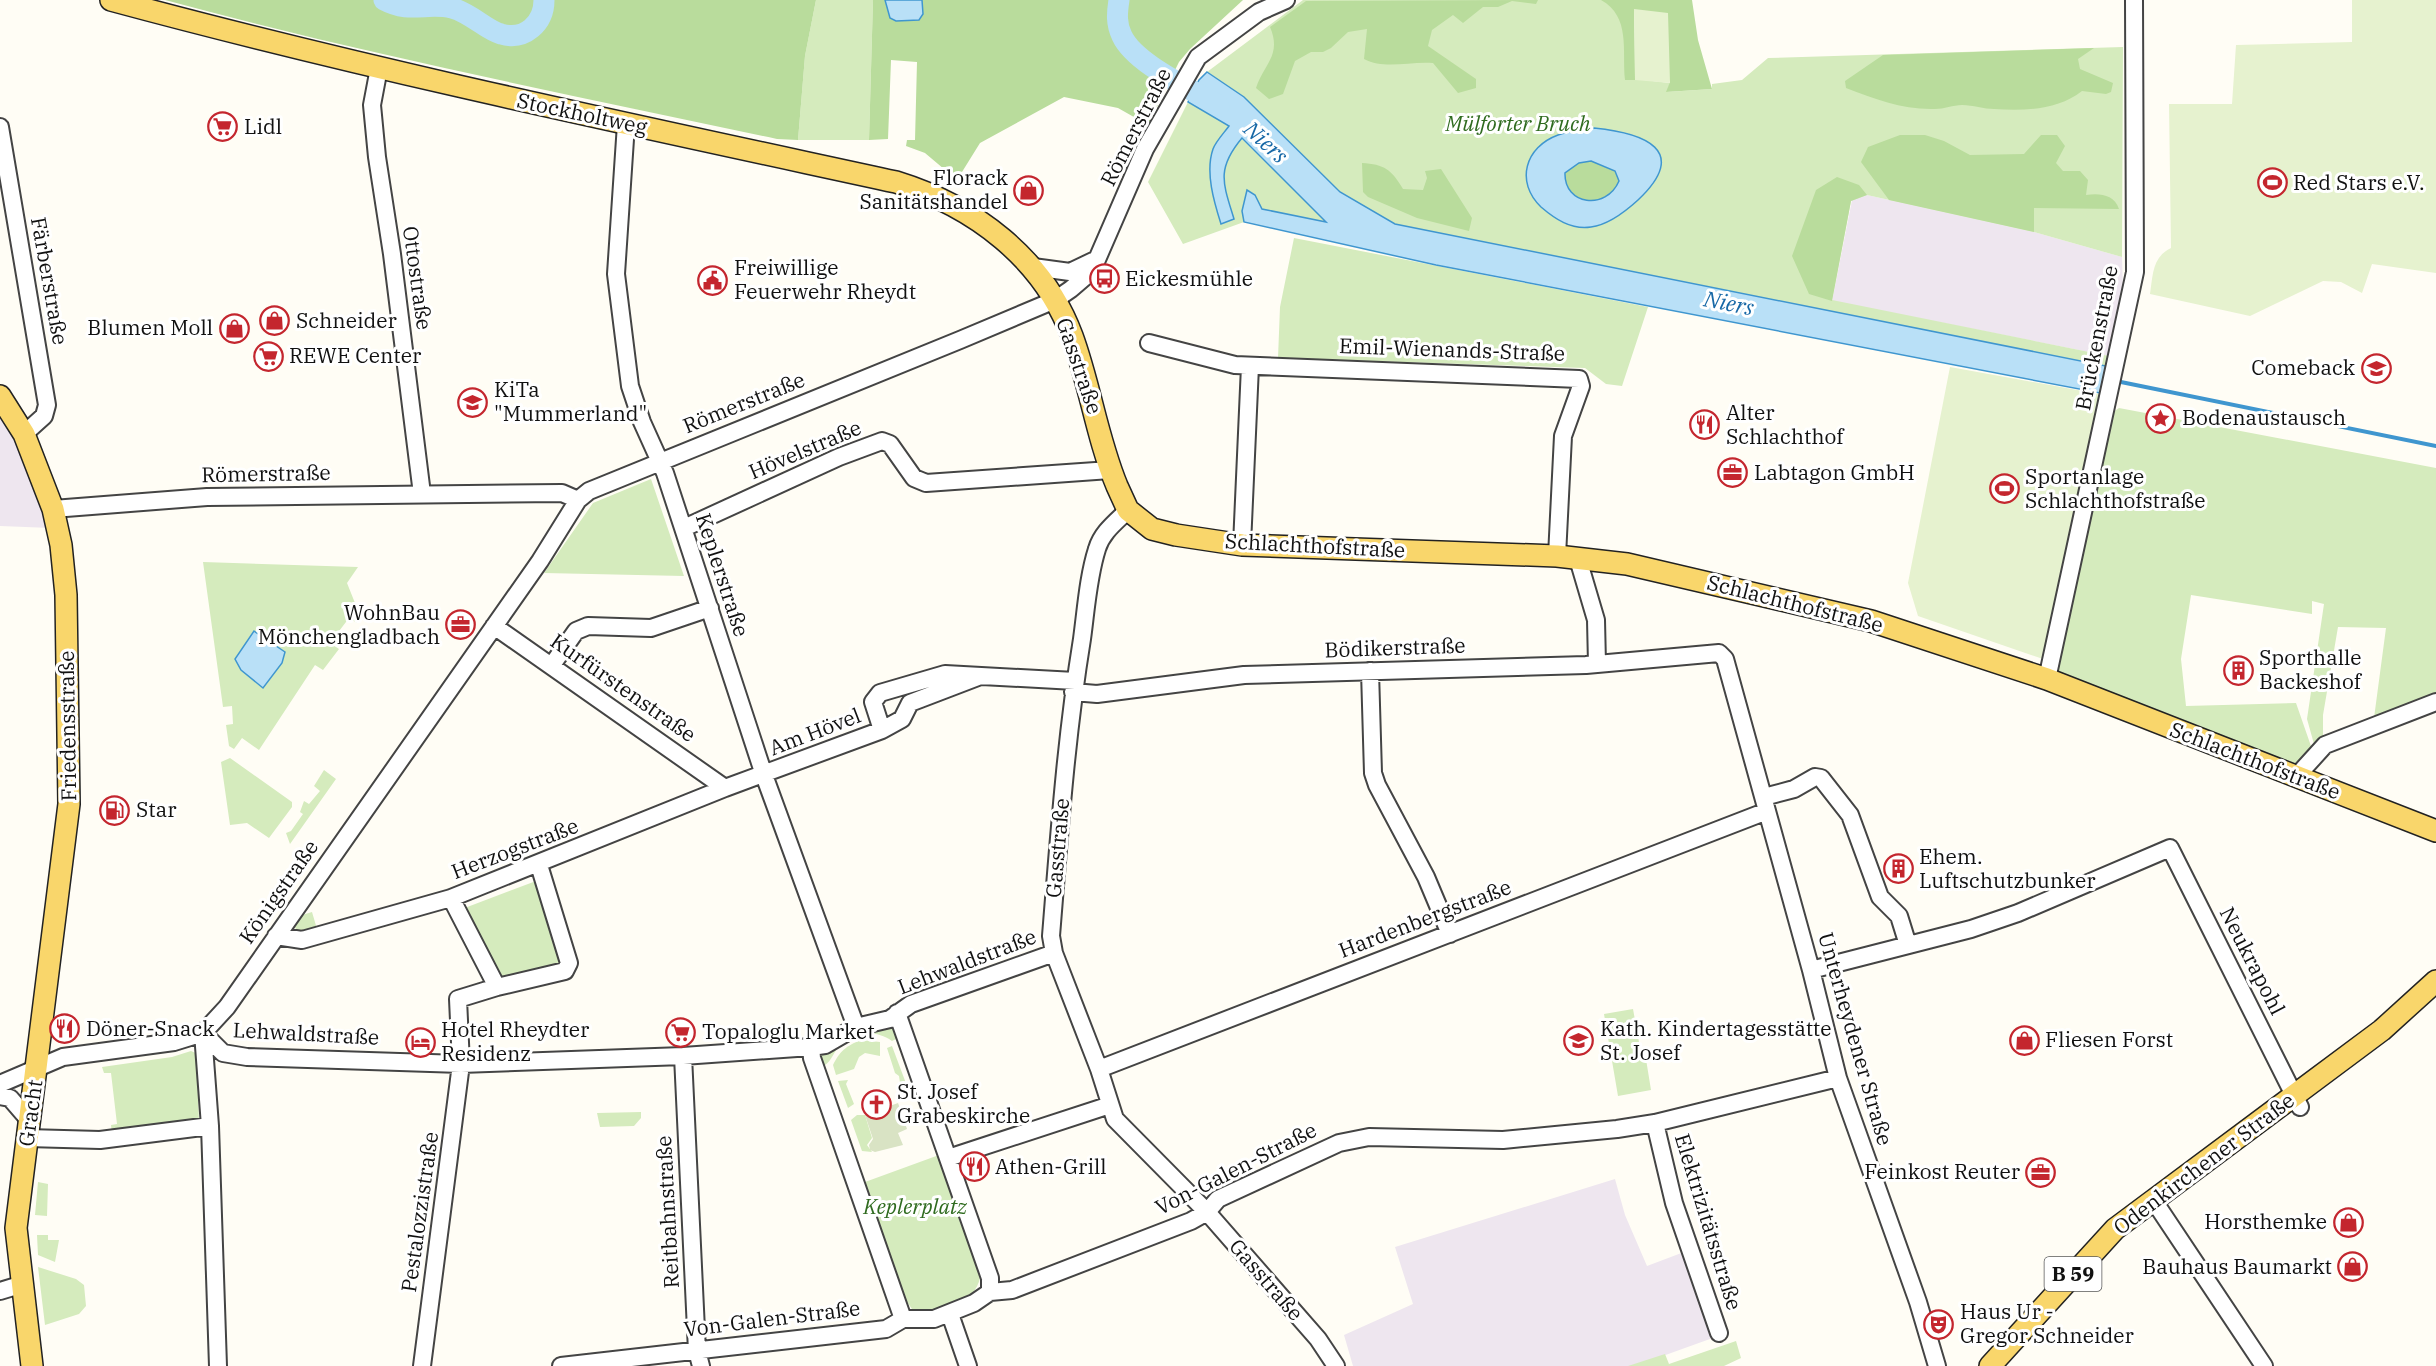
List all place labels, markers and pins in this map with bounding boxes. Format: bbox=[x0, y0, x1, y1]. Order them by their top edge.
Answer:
supermarket icon: Lidl bbox=[207, 111, 239, 143]
place label: Lidl bbox=[244, 112, 282, 140]
place label: Florack Sanitätshandel bbox=[860, 163, 1009, 215]
sports icon: Red Stars e.V. bbox=[2256, 167, 2288, 199]
place label: Red Stars e.V. bbox=[2293, 168, 2425, 196]
shop icon: Florack Sanitätshandel bbox=[1013, 174, 1045, 206]
place label: Freiwillige Feuerwehr Rheydt bbox=[734, 253, 916, 305]
bus stop icon: Eickesmühle bbox=[1088, 263, 1120, 295]
public building icon: Freiwillige Feuerwehr Rheydt bbox=[697, 264, 729, 296]
place label: Eickesmühle bbox=[1125, 264, 1253, 292]
shop icon: Schneider bbox=[259, 305, 291, 337]
place label: Schneider bbox=[296, 306, 398, 334]
shop icon: Blumen Moll bbox=[218, 312, 250, 344]
place label: Blumen Moll bbox=[87, 313, 213, 341]
supermarket icon: REWE Center bbox=[252, 340, 284, 372]
place label: REWE Center bbox=[289, 341, 422, 369]
school or university icon: Comeback bbox=[2360, 352, 2392, 384]
place label: Comeback bbox=[2251, 353, 2356, 381]
place label: KiTa "Mummerland" bbox=[494, 375, 647, 427]
school or university icon: KiTa "Mummerland" bbox=[457, 386, 489, 418]
place label: Alter Schlachthof bbox=[1726, 398, 1845, 450]
place icon: Bodenaustausch bbox=[2145, 402, 2177, 434]
place label: Bodenaustausch bbox=[2182, 403, 2346, 431]
restaurant icon: Alter Schlachthof bbox=[1689, 409, 1721, 441]
office icon: Labtagon GmbH bbox=[1717, 457, 1749, 489]
place label: Labtagon GmbH bbox=[1754, 458, 1915, 486]
place label: Sportanlage Schlachthofstraße bbox=[2025, 462, 2205, 514]
sports icon: Sportanlage Schlachthofstraße bbox=[1988, 473, 2020, 505]
place label: WohnBau Mönchengladbach bbox=[258, 598, 440, 650]
office icon: WohnBau Mönchengladbach bbox=[445, 609, 477, 641]
place label: Sporthalle Backeshof bbox=[2259, 643, 2363, 695]
building icon: Sporthalle Backeshof bbox=[2222, 654, 2254, 686]
fuel station icon: Star bbox=[99, 794, 131, 826]
place label: Star bbox=[136, 795, 177, 823]
place label: Ehem. Luftschutzbunker bbox=[1919, 842, 2096, 894]
building icon: Ehem. Luftschutzbunker bbox=[1882, 853, 1914, 885]
restaurant icon: Döner-Snack bbox=[49, 1013, 81, 1045]
place label: Döner-Snack bbox=[86, 1014, 215, 1042]
place label: Kath. Kindertagesstätte St. Josef bbox=[1600, 1014, 1832, 1066]
place label: Hotel Rheydter Residenz bbox=[441, 1015, 590, 1067]
supermarket icon: Topaloglu Market bbox=[665, 1016, 697, 1048]
place label: Topaloglu Market bbox=[702, 1017, 875, 1045]
shop icon: Fliesen Forst bbox=[2008, 1024, 2040, 1056]
school or university icon: Kath. Kindertagesstätte St. Josef bbox=[1563, 1025, 1595, 1057]
place label: Fliesen Forst bbox=[2045, 1025, 2173, 1053]
hotel icon: Hotel Rheydter Residenz bbox=[404, 1026, 436, 1058]
place label: St. Josef Grabeskirche bbox=[897, 1077, 1030, 1129]
church icon: St. Josef Grabeskirche bbox=[860, 1088, 892, 1120]
restaurant icon: Athen-Grill bbox=[958, 1151, 990, 1183]
place label: Athen-Grill bbox=[995, 1152, 1107, 1180]
office icon: Feinkost Reuter bbox=[2025, 1156, 2057, 1188]
place label: Feinkost Reuter bbox=[1864, 1157, 2021, 1185]
shop icon: Horsthemke bbox=[2332, 1206, 2364, 1238]
place label: Horsthemke bbox=[2204, 1207, 2327, 1235]
shop icon: Bauhaus Baumarkt bbox=[2337, 1251, 2369, 1283]
place label: Bauhaus Baumarkt bbox=[2142, 1252, 2332, 1280]
place label: Haus Ur - Gregor Schneider bbox=[1960, 1297, 2135, 1349]
theatre icon: Haus Ur - Gregor Schneider bbox=[1923, 1308, 1955, 1340]

